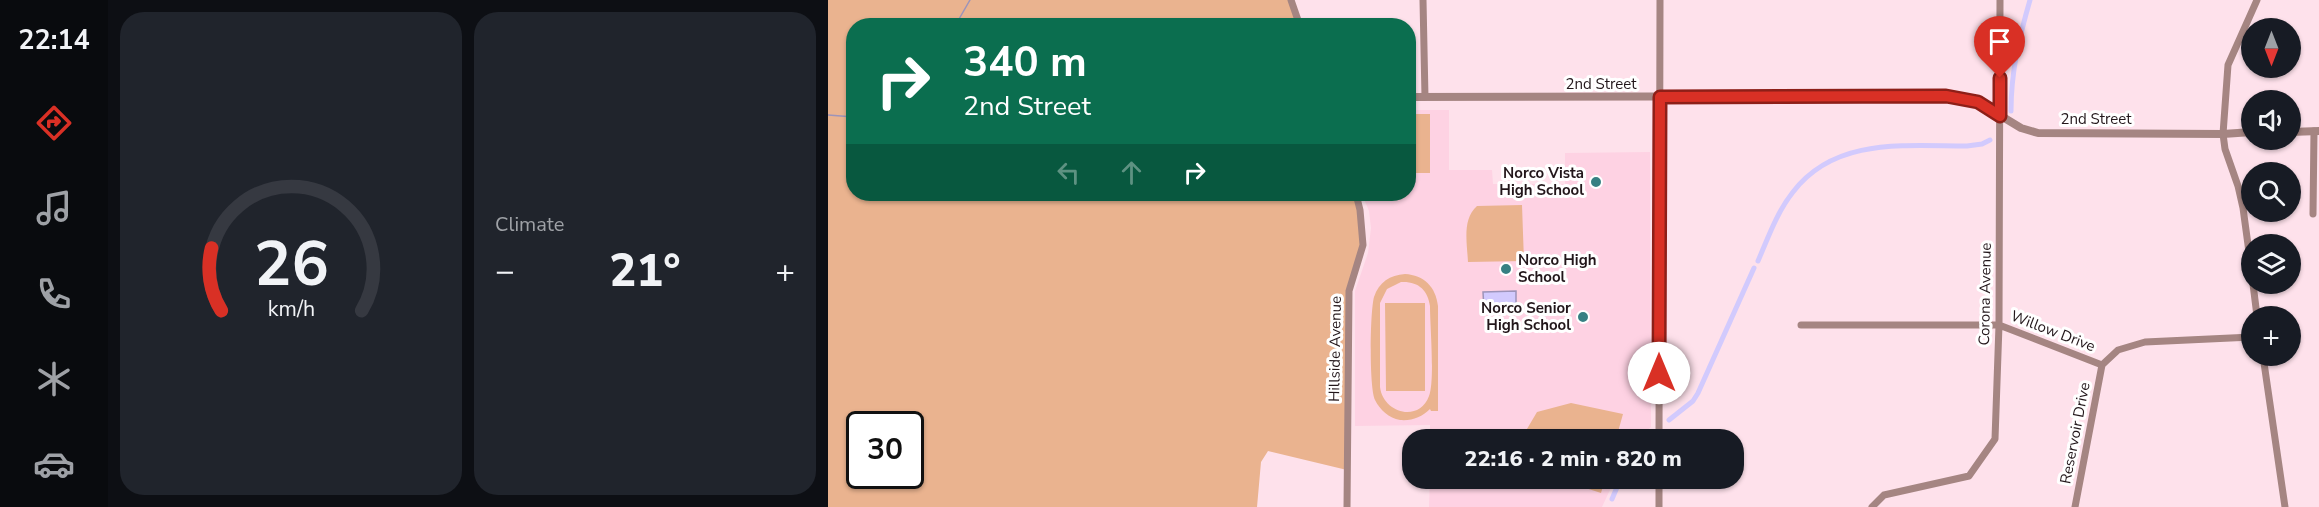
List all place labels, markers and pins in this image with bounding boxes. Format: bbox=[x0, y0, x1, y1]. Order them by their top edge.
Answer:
pin bbox=[1974, 16, 2025, 78]
place label: Norco Vista High School bbox=[1499, 163, 1584, 200]
marker: Norco Vista High School bbox=[1589, 175, 1603, 189]
place label: Norco High School bbox=[1518, 250, 1597, 287]
marker: Norco High School bbox=[1499, 262, 1513, 276]
place label: Norco Senior High School bbox=[1481, 298, 1571, 335]
marker: Norco Senior High School bbox=[1576, 310, 1590, 324]

